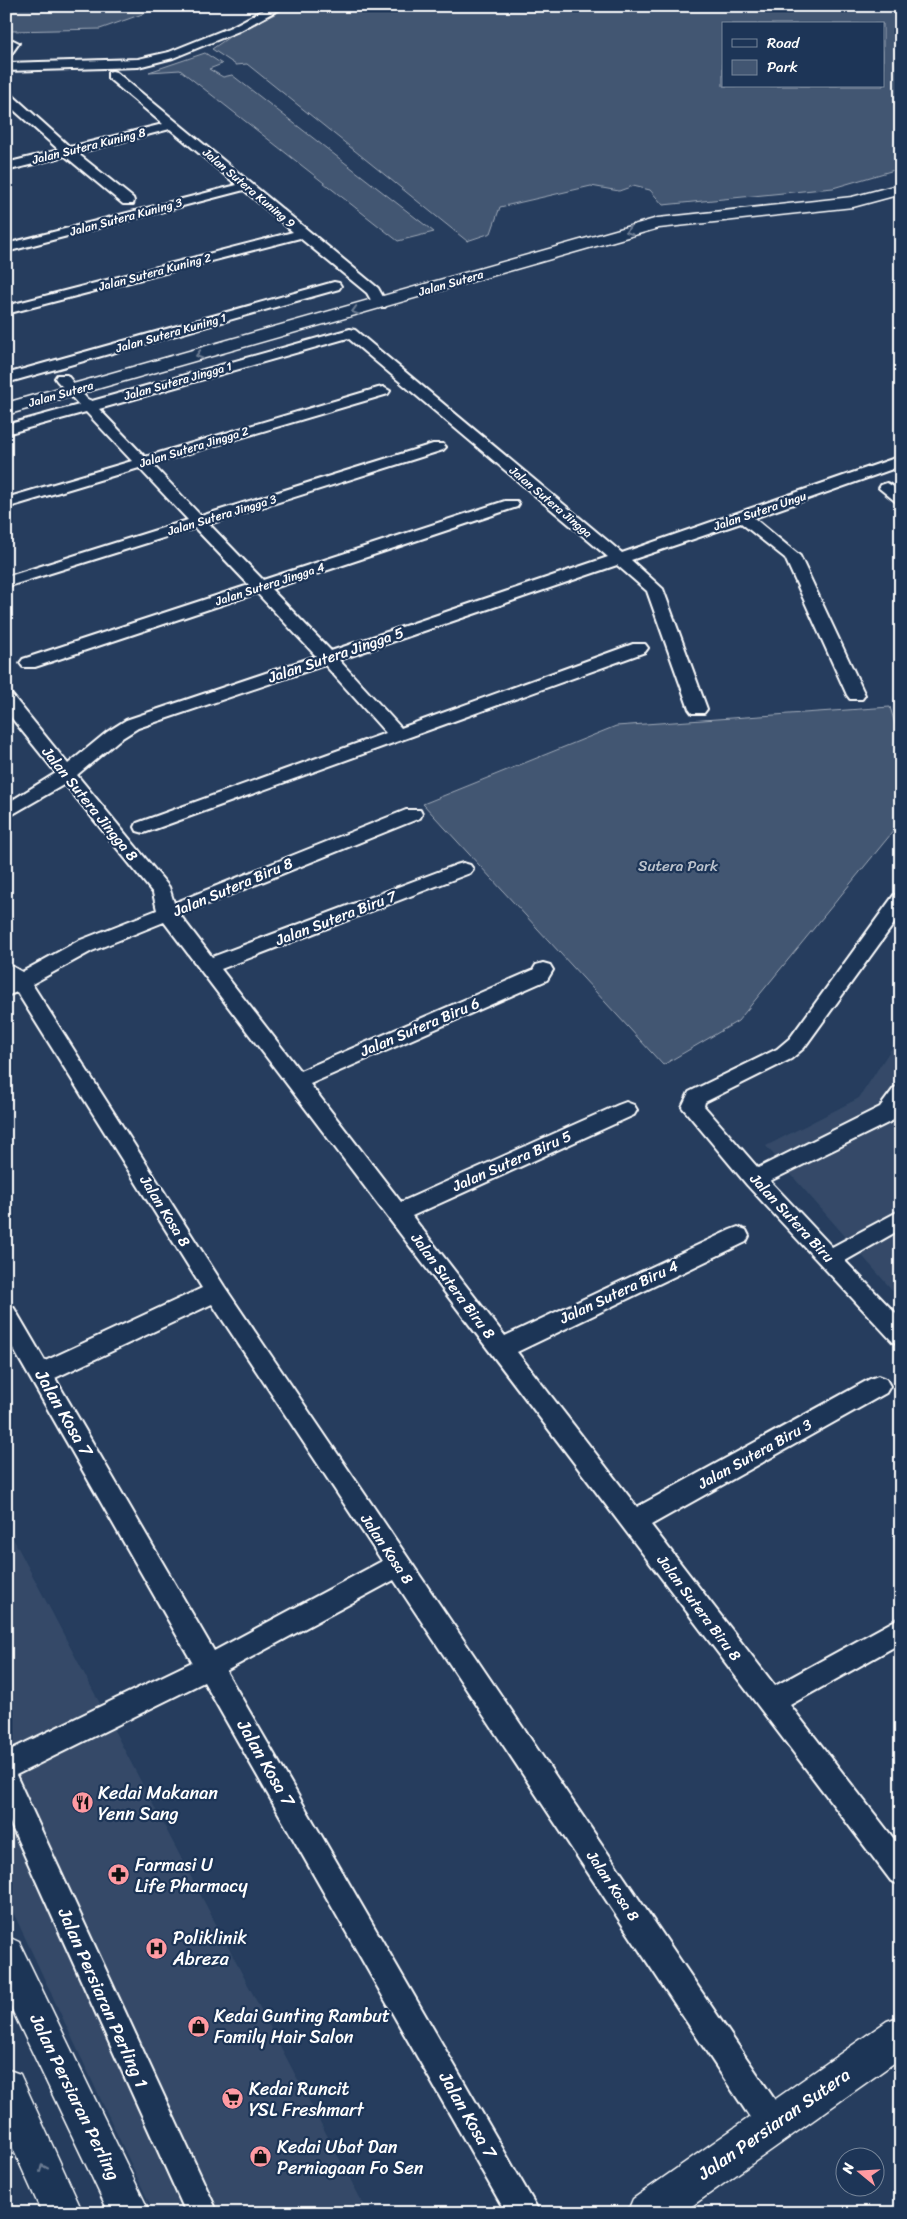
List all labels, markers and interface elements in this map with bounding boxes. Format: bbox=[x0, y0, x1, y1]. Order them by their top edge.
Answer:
legend bbox=[722, 22, 884, 88]
text: Road bbox=[767, 30, 800, 56]
text: Park bbox=[767, 54, 798, 80]
street label: Jalan Sutera Kuning 8 bbox=[29, 121, 148, 171]
street label: Jalan Sutera Kuning 9 bbox=[197, 142, 301, 234]
street label: Jalan Sutera Kuning 3 bbox=[66, 191, 185, 243]
one-way arrow bbox=[625, 226, 633, 236]
street label: Jalan Sutera Kuning 2 bbox=[95, 246, 214, 298]
street label: Jalan Sutera bbox=[415, 263, 487, 303]
one-way arrow bbox=[351, 305, 359, 316]
street label: Jalan Sutera Kuning 1 bbox=[112, 307, 229, 360]
one-way arrow bbox=[194, 349, 203, 360]
street label: Jalan Sutera Jingga 1 bbox=[120, 355, 235, 407]
street label: Jalan Sutera bbox=[25, 374, 97, 414]
street label: Jalan Sutera Jingga 2 bbox=[136, 420, 251, 474]
street label: Jalan Sutera Jingga bbox=[504, 460, 598, 544]
street label: Jalan Sutera Ungu bbox=[710, 485, 810, 537]
street label: Jalan Sutera Jingga 3 bbox=[164, 488, 280, 542]
street label: Jalan Sutera Jingga 4 bbox=[211, 556, 328, 612]
street label: Jalan Sutera Jingga 5 bbox=[264, 620, 407, 691]
street label: Jalan Sutera Jingga 8 bbox=[35, 740, 145, 867]
street label: Jalan Sutera Biru 8 bbox=[168, 850, 297, 924]
park label: Sutera Park bbox=[638, 853, 719, 879]
street label: Jalan Sutera Biru 7 bbox=[271, 883, 401, 953]
street label: Jalan Sutera Biru 6 bbox=[355, 990, 484, 1064]
street label: Jalan Sutera Biru 5 bbox=[447, 1123, 576, 1199]
street label: Jalan Sutera Biru bbox=[743, 1166, 841, 1269]
street label: Jalan Kosa 8 bbox=[132, 1169, 197, 1252]
street label: Jalan Sutera Biru 8 bbox=[404, 1226, 502, 1345]
street label: Jalan Sutera Biru 4 bbox=[554, 1253, 683, 1331]
street label: Jalan Kosa 7 bbox=[26, 1362, 103, 1464]
street label: Jalan Sutera Biru 3 bbox=[692, 1412, 817, 1497]
street label: Jalan Kosa 8 bbox=[353, 1507, 420, 1590]
street label: Jalan Sutera Biru 8 bbox=[650, 1548, 748, 1667]
street label: Jalan Kosa 7 bbox=[228, 1712, 305, 1814]
place label: Kedai Makanan Yenn Sang bbox=[98, 1777, 218, 1830]
restaurant icon: Kedai Makanan Yenn Sang bbox=[70, 1791, 94, 1815]
street label: Jalan Kosa 8 bbox=[579, 1844, 646, 1927]
place label: Farmasi U Life Pharmacy bbox=[135, 1849, 248, 1902]
pharmacy icon: Farmasi U Life Pharmacy bbox=[107, 1863, 131, 1887]
street label: Jalan Persiaran Perling 1 bbox=[48, 1902, 157, 2094]
place label: Poliklinik Abreza bbox=[172, 1922, 247, 1975]
hospital icon: Poliklinik Abreza bbox=[145, 1936, 169, 1960]
place label: Kedai Gunting Rambut Family Hair Salon bbox=[214, 2000, 390, 2053]
street label: Jalan Persiaran Perling bbox=[20, 2007, 129, 2186]
shop icon: Kedai Gunting Rambut Family Hair Salon bbox=[186, 2014, 210, 2038]
street label: Jalan Persiaran Sutera bbox=[690, 2059, 857, 2189]
street label: Jalan Kosa 7 bbox=[430, 2064, 507, 2166]
place label: Kedai Runcit YSL Freshmart bbox=[249, 2073, 364, 2126]
supermarket icon: Kedai Runcit YSL Freshmart bbox=[221, 2087, 245, 2111]
place label: Kedai Ubat Dan Perniagaan Fo Sen bbox=[277, 2131, 424, 2184]
shop icon: Kedai Ubat Dan Perniagaan Fo Sen bbox=[249, 2145, 273, 2169]
north arrow bbox=[834, 2146, 884, 2196]
text: N bbox=[834, 2159, 862, 2178]
one-way arrow bbox=[38, 2164, 49, 2173]

